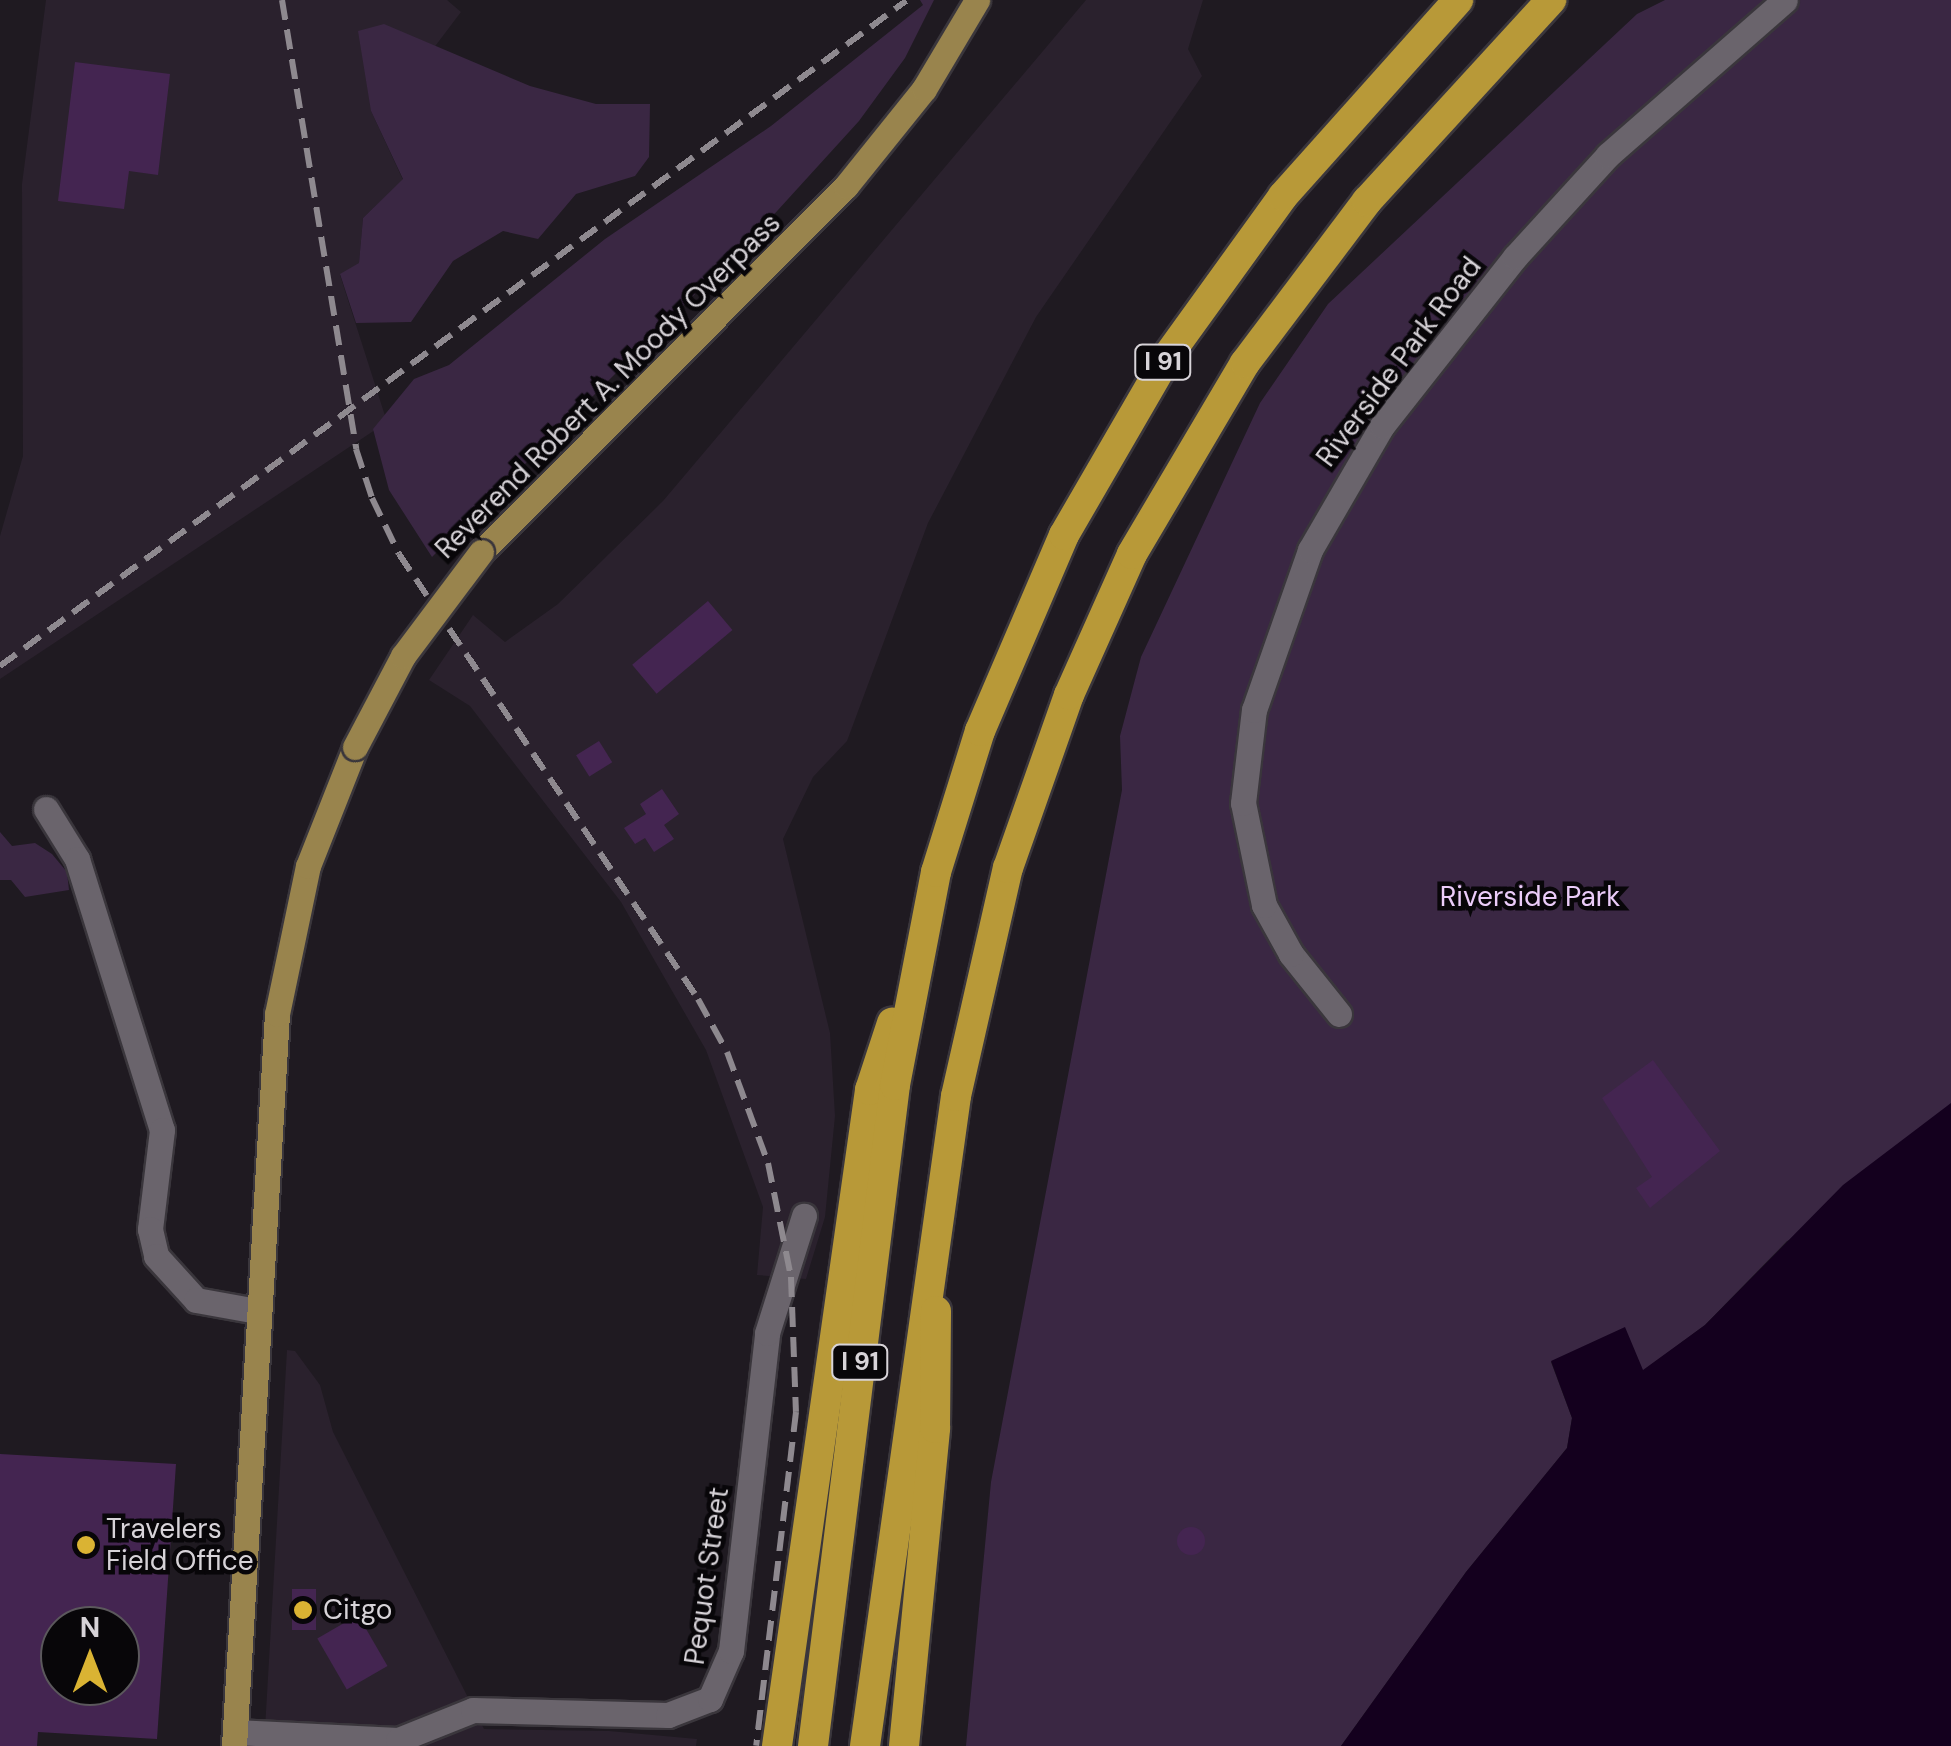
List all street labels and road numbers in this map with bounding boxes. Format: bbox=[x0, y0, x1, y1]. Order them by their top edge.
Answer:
street label: Reverend Robert A. Moody Overpass bbox=[428, 206, 788, 566]
street label: Riverside Park Road bbox=[1309, 251, 1489, 473]
road number: I 91 bbox=[1133, 342, 1193, 382]
road number: I 91 bbox=[830, 1342, 890, 1382]
street label: Pequot Street bbox=[678, 1485, 736, 1667]

